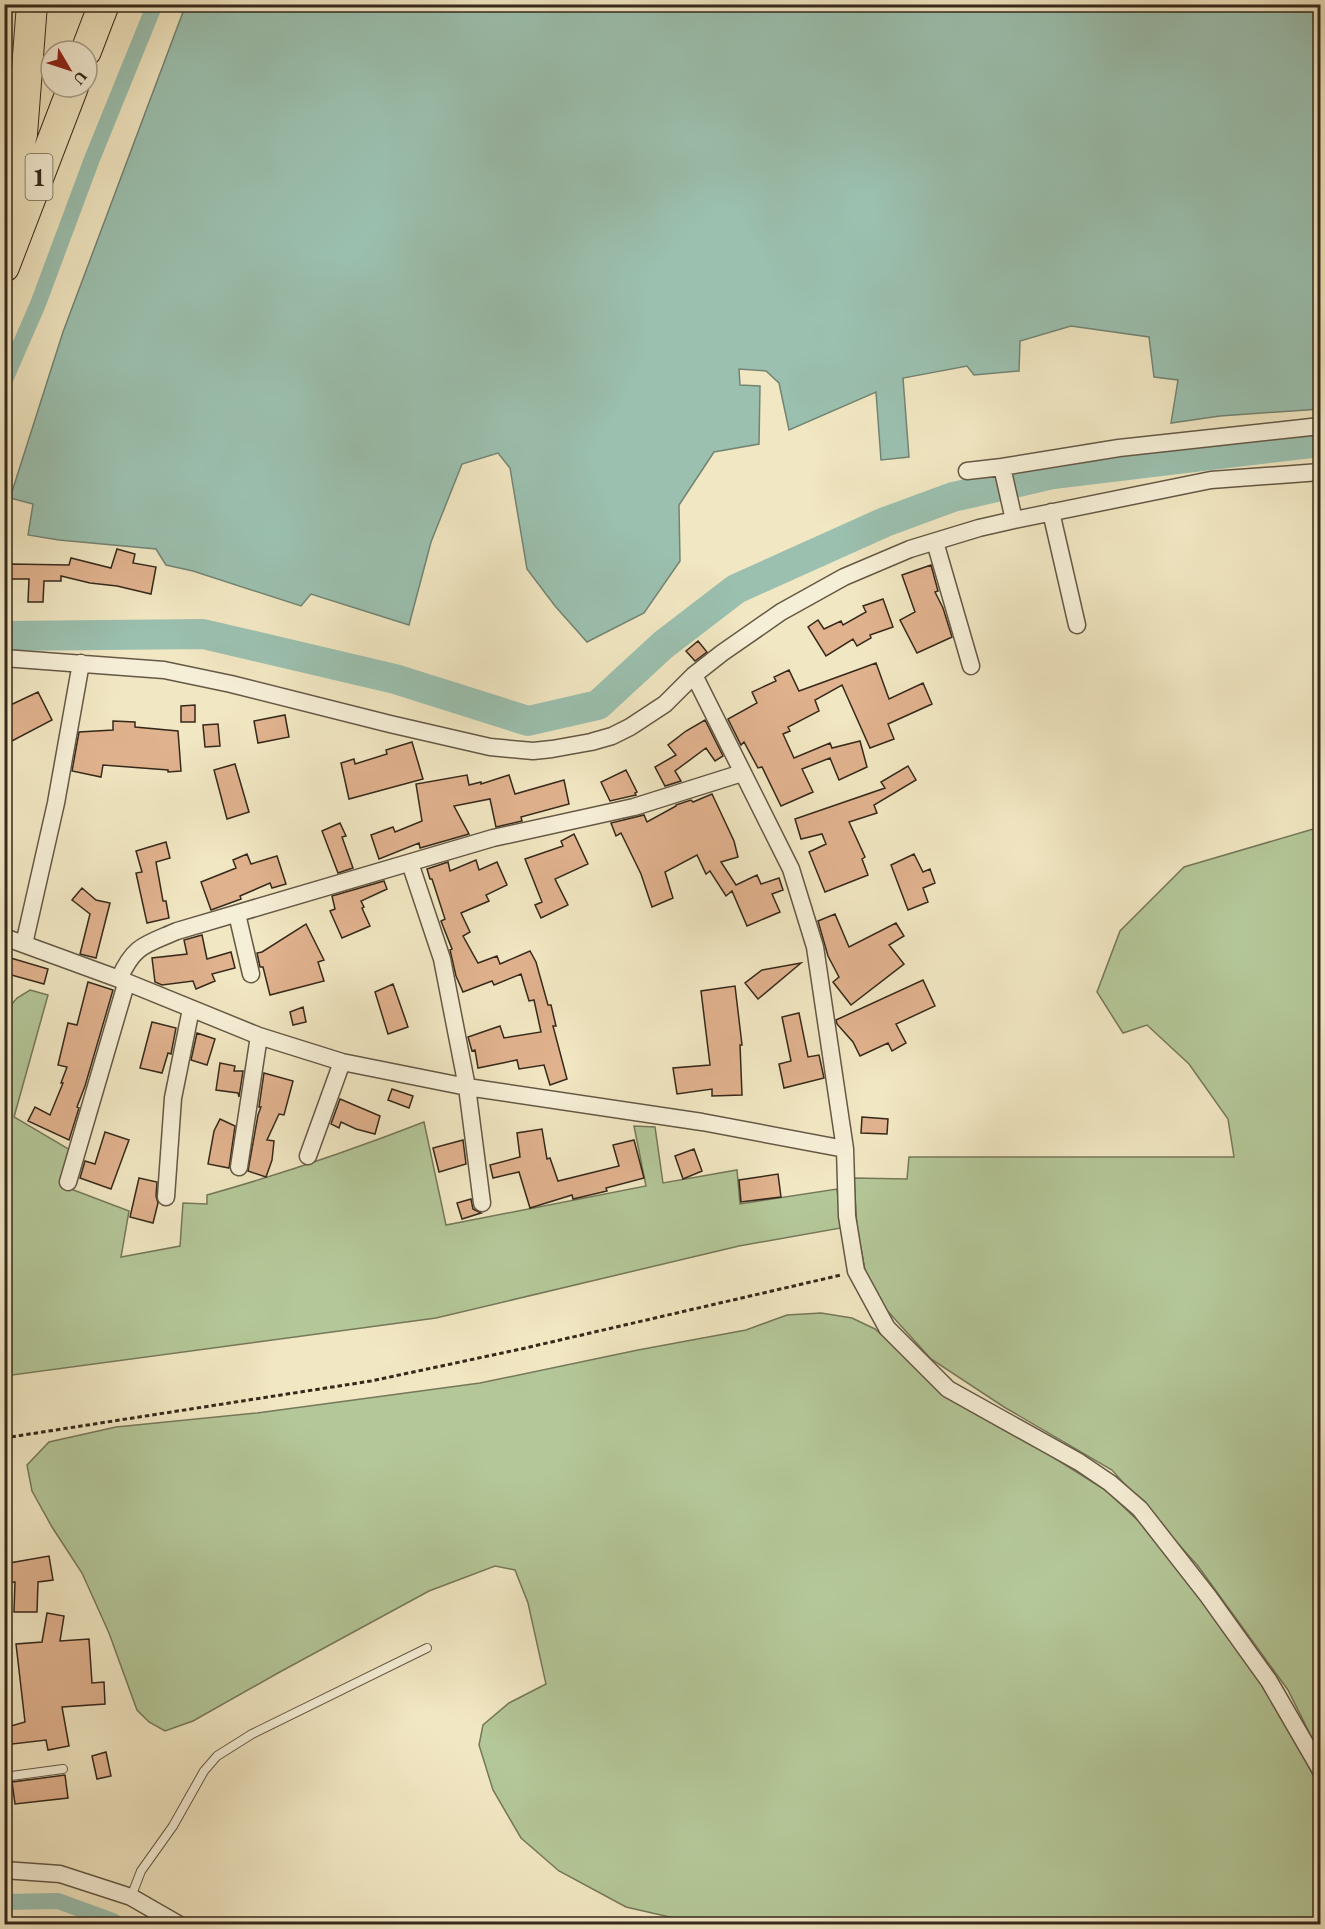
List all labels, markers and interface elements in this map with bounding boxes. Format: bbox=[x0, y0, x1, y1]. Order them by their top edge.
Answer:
north arrow bbox=[39, 39, 99, 99]
text: U bbox=[68, 67, 92, 89]
road number: 1 bbox=[26, 154, 52, 200]

